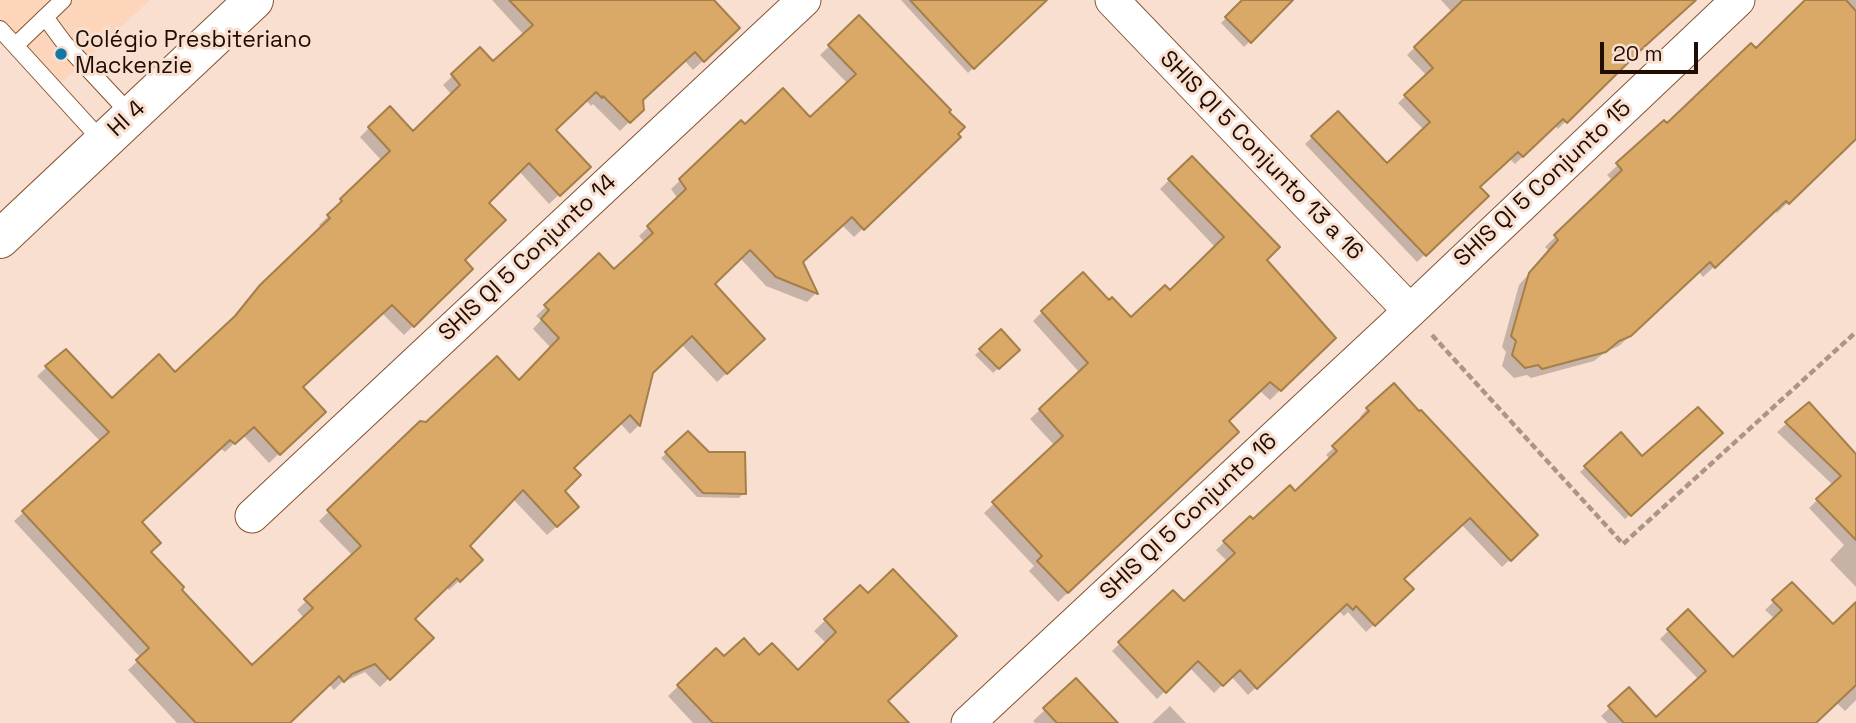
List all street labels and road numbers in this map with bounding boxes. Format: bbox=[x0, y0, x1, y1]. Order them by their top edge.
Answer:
street label: SHIS QI 5 Conjunto 13 a 16 bbox=[1154, 46, 1368, 266]
street label: HI 4 bbox=[103, 95, 151, 143]
street label: SHIS QI 5 Conjunto 15 bbox=[1449, 95, 1637, 273]
street label: SHIS QI 5 Conjunto 14 bbox=[434, 169, 622, 347]
street label: SHIS QI 5 Conjunto 16 bbox=[1095, 428, 1283, 606]

